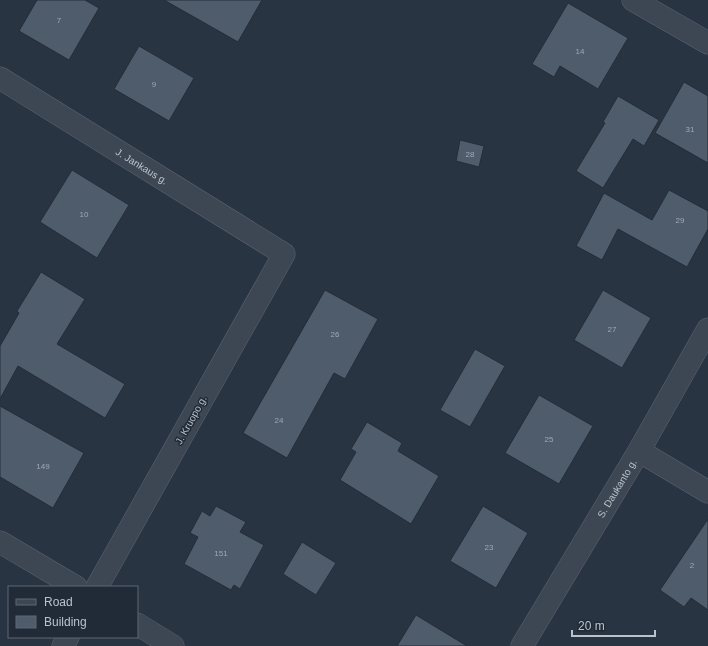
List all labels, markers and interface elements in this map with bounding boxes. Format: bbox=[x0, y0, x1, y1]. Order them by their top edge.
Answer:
house number: 7 bbox=[57, 16, 62, 25]
house number: 14 bbox=[576, 47, 585, 56]
house number: 9 bbox=[152, 80, 157, 89]
house number: 31 bbox=[686, 125, 695, 134]
street label: J. Jankaus g. bbox=[114, 146, 170, 186]
house number: 28 bbox=[466, 150, 475, 159]
house number: 10 bbox=[80, 210, 89, 219]
house number: 29 bbox=[676, 216, 685, 225]
house number: 27 bbox=[608, 325, 617, 334]
house number: 26 bbox=[331, 330, 340, 339]
street label: J. Kruopo g. bbox=[173, 394, 209, 446]
house number: 24 bbox=[275, 416, 284, 425]
house number: 25 bbox=[545, 435, 554, 444]
street label: S. Daukanto g. bbox=[595, 457, 638, 519]
house number: 149 bbox=[36, 462, 50, 471]
house number: 23 bbox=[485, 543, 494, 552]
house number: 151 bbox=[214, 549, 228, 558]
house number: 2 bbox=[690, 561, 695, 570]
legend bbox=[8, 586, 138, 638]
text: Road bbox=[44, 595, 73, 609]
scale bar bbox=[572, 612, 655, 638]
text: Building bbox=[44, 615, 87, 629]
text: 20 m bbox=[578, 619, 605, 633]

